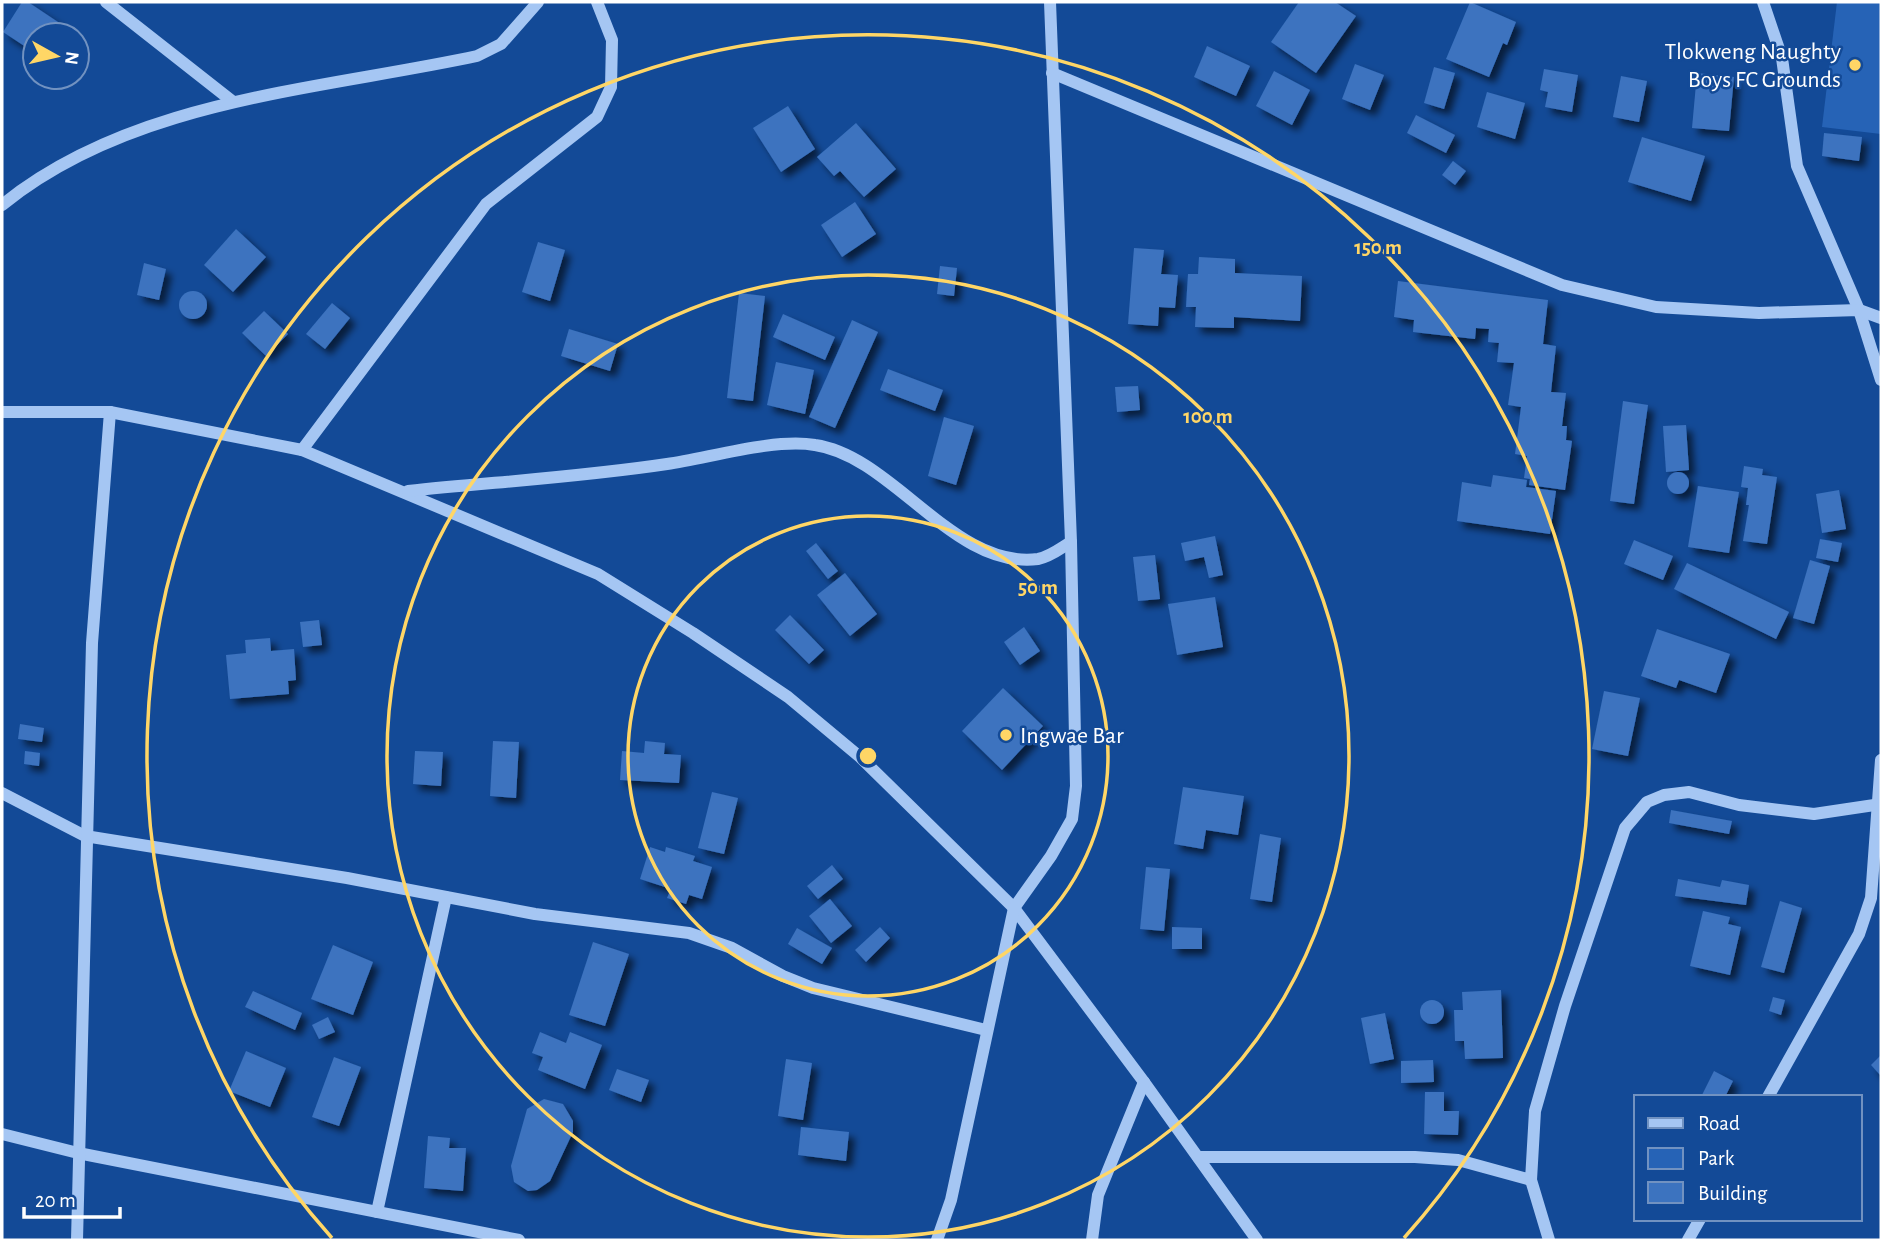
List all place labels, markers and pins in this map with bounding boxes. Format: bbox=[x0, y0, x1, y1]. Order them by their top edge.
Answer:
place label: Tlokweng Naughty Boys FC Grounds bbox=[1665, 40, 1841, 92]
marker: Tlokweng Naughty Boys FC Grounds bbox=[1847, 57, 1863, 73]
place label: Ingwae Bar bbox=[1020, 724, 1124, 748]
marker: Ingwae Bar bbox=[998, 727, 1014, 743]
centre of rings bbox=[856, 744, 880, 768]

